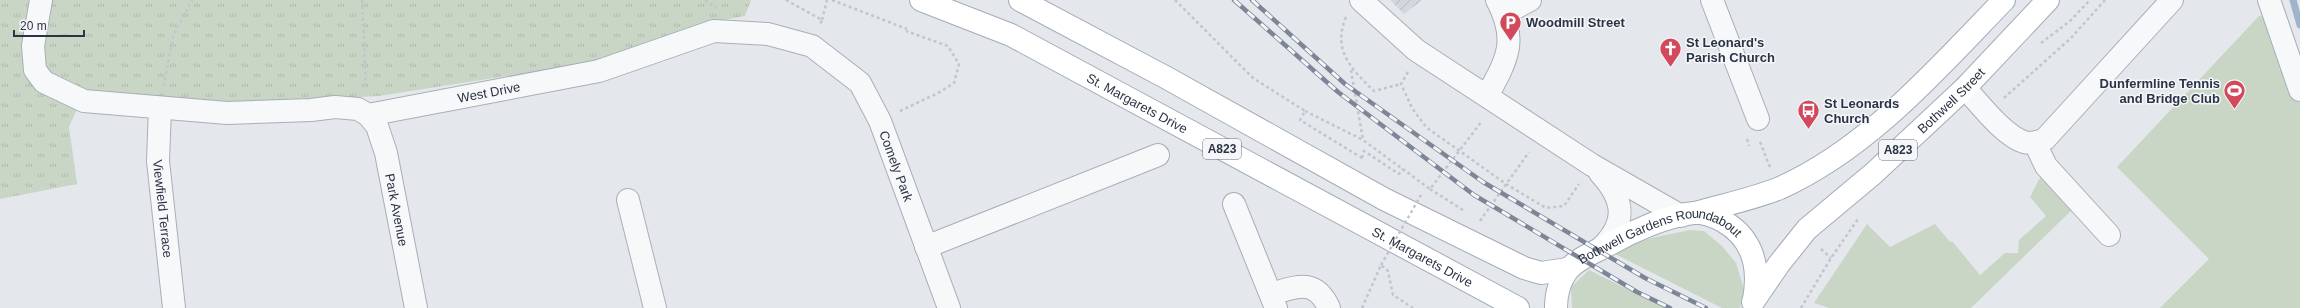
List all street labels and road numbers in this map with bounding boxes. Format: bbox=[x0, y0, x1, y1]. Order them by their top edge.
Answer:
street label: Bothwell Street bbox=[1914, 64, 1988, 136]
street label: St. Margarets Drive bbox=[1084, 70, 1190, 136]
street label: West Drive bbox=[456, 79, 521, 105]
street label: Comely Park bbox=[877, 128, 917, 204]
road number: A823 bbox=[1203, 139, 1241, 159]
road number: A823 bbox=[1879, 140, 1917, 160]
street label: Viewfield Terrace bbox=[150, 159, 176, 259]
street label: Park Avenue bbox=[383, 172, 411, 247]
street label: Bothwell Gardens Roundabout bbox=[1575, 205, 1746, 267]
street label: St. Margarets Drive bbox=[1370, 223, 1475, 290]

